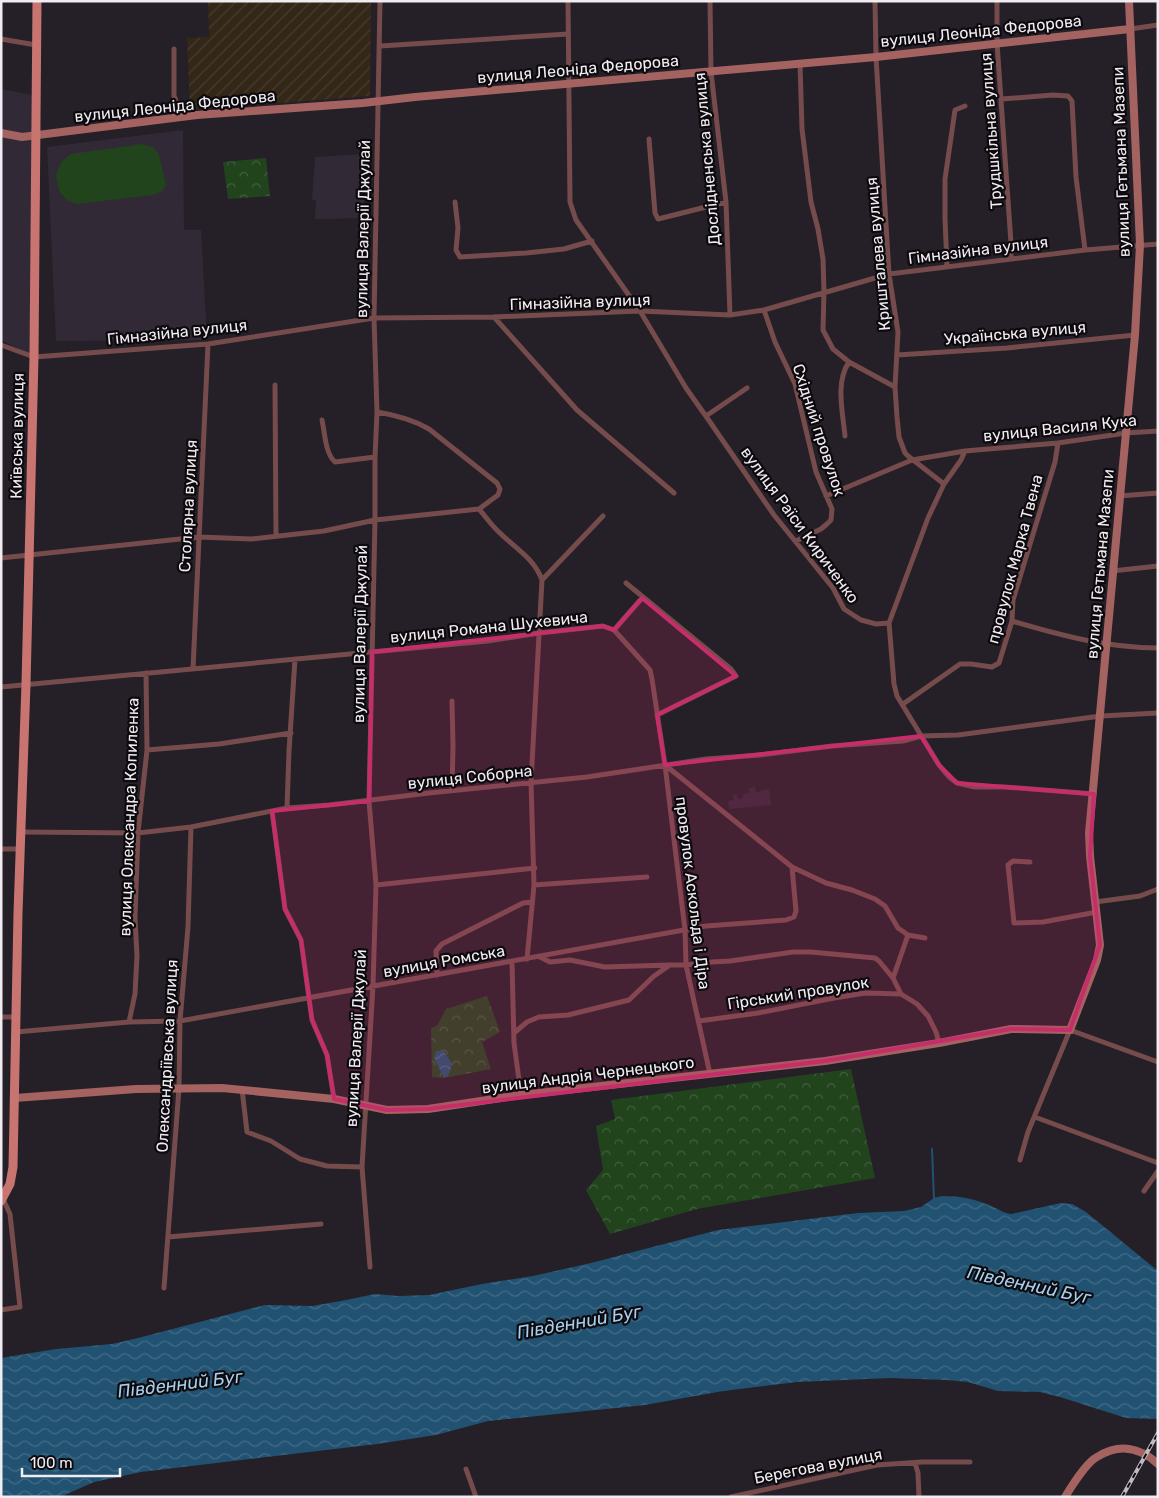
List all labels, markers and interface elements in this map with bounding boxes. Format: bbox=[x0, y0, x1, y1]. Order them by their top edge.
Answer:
street label: вулиця Леоніда Федорова bbox=[879, 11, 1083, 51]
street label: вулиця Леоніда Федорова bbox=[476, 51, 680, 87]
street label: Трудшкільна вулиця bbox=[976, 52, 1006, 210]
street label: вулиця Гетьмана Мазепи bbox=[1108, 66, 1134, 258]
street label: Дослідненська вулиця bbox=[690, 72, 724, 246]
street label: вулиця Леоніда Федорова bbox=[73, 86, 277, 126]
street label: вулиця Валерії Джулай bbox=[352, 140, 374, 318]
street label: Кришталева вулиця bbox=[862, 176, 894, 332]
street label: Гімназійна вулиця bbox=[907, 232, 1049, 268]
street label: Гімназійна вулиця bbox=[509, 290, 651, 314]
street label: Гімназійна вулиця bbox=[106, 315, 248, 349]
street label: Українська вулиця bbox=[943, 317, 1087, 349]
street label: Східний провулок bbox=[789, 361, 850, 499]
street label: Київська вулиця bbox=[6, 373, 28, 499]
street label: вулиця Василя Кука bbox=[982, 410, 1138, 446]
street label: Столярна вулиця bbox=[175, 439, 201, 573]
street label: вулиця Раїси Кириченко bbox=[737, 443, 863, 607]
street label: вулиця Гетьмана Мазепи bbox=[1082, 468, 1118, 660]
street label: провулок Марка Твена bbox=[983, 472, 1047, 646]
street label: вулиця Валерії Джулай bbox=[349, 545, 371, 723]
street label: вулиця Романа Шухевича bbox=[389, 607, 589, 647]
street label: вулиця Олександра Копиленка bbox=[115, 697, 143, 937]
street label: вулиця Соборна bbox=[407, 761, 533, 793]
street label: провулок Аскольда і Діра bbox=[672, 795, 714, 991]
street label: вулиця Ромська bbox=[382, 941, 506, 981]
street label: вулиця Валерії Джулай bbox=[342, 949, 370, 1127]
street label: Олександріївська вулиця bbox=[152, 959, 182, 1153]
street label: Гірський провулок bbox=[726, 972, 871, 1014]
street label: вулиця Андрія Чернецького bbox=[481, 1053, 695, 1097]
water label: Південний Буг bbox=[965, 1261, 1094, 1309]
water label: Південний Буг bbox=[515, 1300, 644, 1344]
water label: Південний Буг bbox=[116, 1365, 245, 1403]
street label: Берегова вулиця bbox=[752, 1444, 884, 1488]
scale bar bbox=[22, 1446, 120, 1478]
text: 100 m bbox=[30, 1454, 72, 1472]

